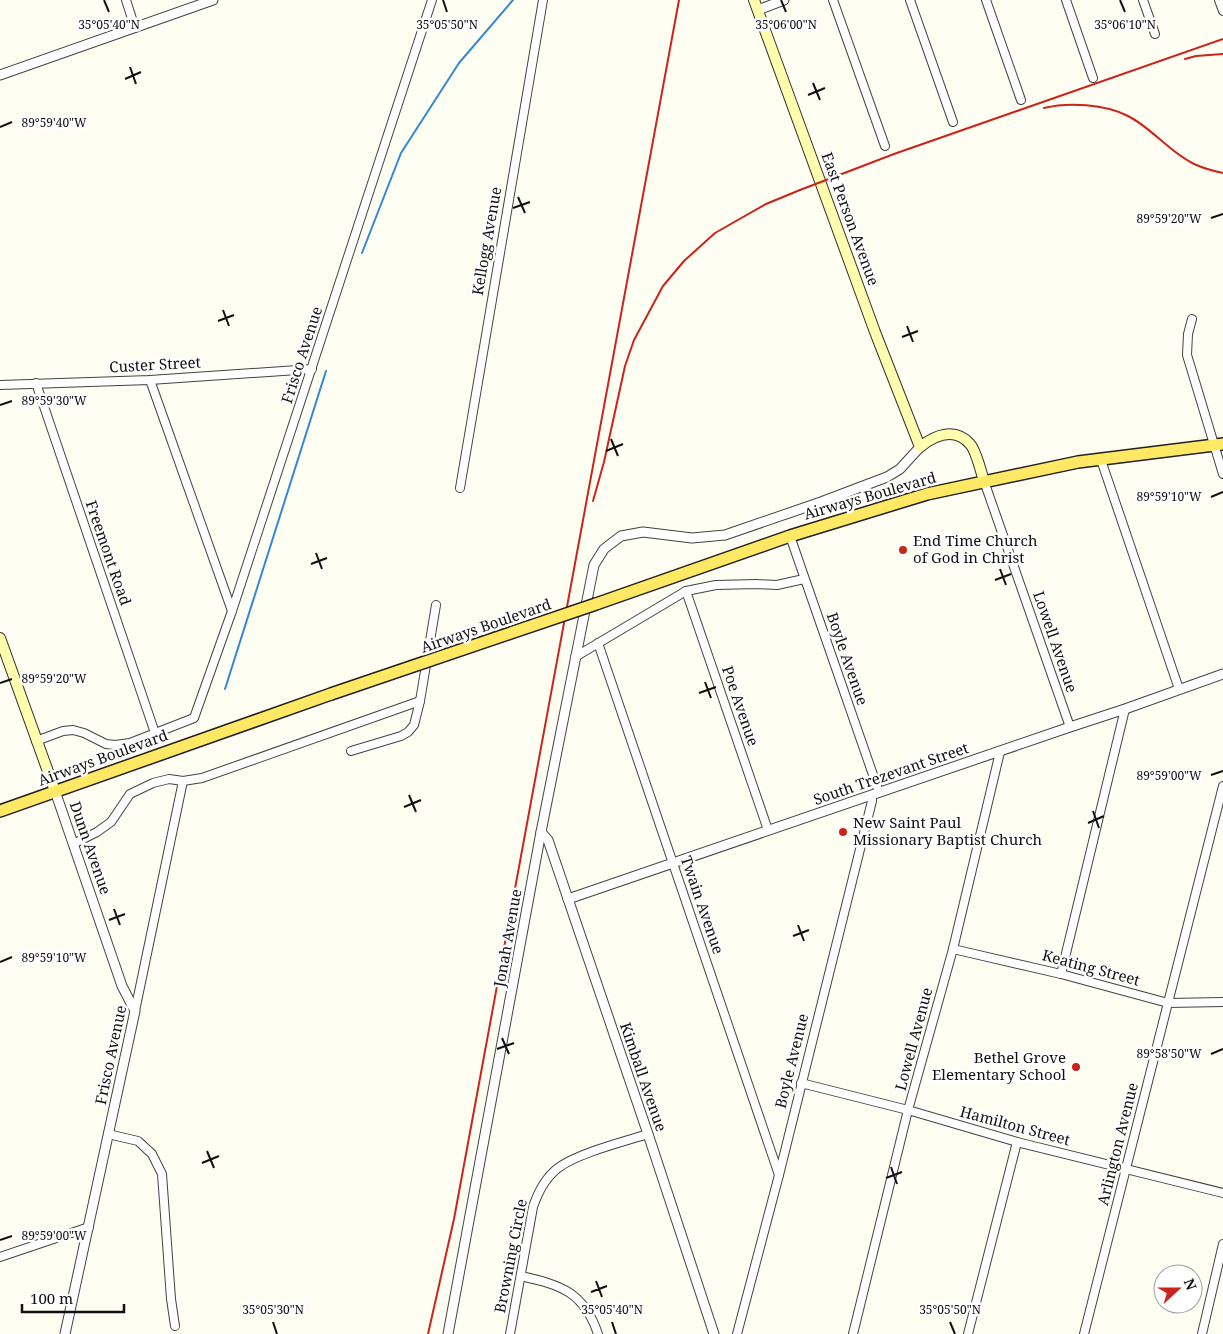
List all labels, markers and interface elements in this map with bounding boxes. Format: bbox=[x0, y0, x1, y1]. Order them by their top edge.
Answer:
text: 35°05'40"N bbox=[78, 16, 140, 33]
text: 35°05'50"N bbox=[416, 16, 478, 33]
text: 35°06'00"N bbox=[755, 16, 817, 33]
text: 35°06'10"N bbox=[1094, 16, 1156, 33]
text: 89°59'40"W bbox=[21, 114, 87, 131]
street label: East Person Avenue bbox=[818, 149, 884, 288]
street label: Kellogg Avenue bbox=[467, 185, 505, 297]
text: 89°59'20"W bbox=[1136, 210, 1202, 227]
street label: Frisco Avenue bbox=[276, 304, 326, 406]
street label: Custer Street bbox=[109, 352, 201, 376]
text: 89°59'30"W bbox=[21, 392, 87, 409]
street label: Airways Boulevard bbox=[801, 467, 938, 523]
text: 89°59'10"W bbox=[1136, 488, 1202, 505]
street label: Freemont Road bbox=[82, 498, 136, 608]
place label: End Time Church of God in Christ bbox=[913, 530, 1038, 567]
marker: End Time Church of God in Christ bbox=[897, 544, 909, 556]
street label: Lowell Avenue bbox=[1029, 588, 1083, 695]
street label: Airways Boulevard bbox=[418, 593, 554, 657]
street label: Boyle Avenue bbox=[823, 610, 873, 708]
street label: Poe Avenue bbox=[718, 663, 764, 748]
text: 89°59'20"W bbox=[21, 670, 87, 687]
street label: Airways Boulevard bbox=[35, 724, 170, 790]
street label: South Trezevant Street bbox=[810, 737, 971, 809]
text: 89°59'00"W bbox=[1136, 767, 1202, 784]
street label: Dunn Avenue bbox=[66, 798, 116, 897]
place label: New Saint Paul Missionary Baptist Church bbox=[853, 812, 1043, 849]
marker: New Saint Paul Missionary Baptist Church bbox=[837, 826, 849, 838]
street label: Twain Avenue bbox=[677, 853, 729, 956]
street label: Jonah Avenue bbox=[488, 887, 525, 989]
street label: Keating Street bbox=[1040, 944, 1142, 990]
text: 89°59'10"W bbox=[21, 949, 87, 966]
street label: Lowell Avenue bbox=[890, 985, 936, 1092]
street label: Frisco Avenue bbox=[90, 1003, 130, 1106]
street label: Boyle Avenue bbox=[770, 1011, 812, 1110]
street label: Kimball Avenue bbox=[616, 1020, 672, 1134]
text: 89°58'50"W bbox=[1136, 1045, 1202, 1062]
place label: Bethel Grove Elementary School bbox=[932, 1047, 1066, 1084]
marker: Bethel Grove Elementary School bbox=[1070, 1061, 1082, 1073]
street label: Arlington Avenue bbox=[1092, 1080, 1142, 1207]
street label: Hamilton Street bbox=[958, 1101, 1073, 1149]
street label: Browning Circle bbox=[489, 1197, 531, 1315]
text: 89°59'00"W bbox=[21, 1227, 87, 1244]
north arrow bbox=[1153, 1264, 1203, 1314]
text: N bbox=[1180, 1276, 1201, 1293]
scale bar bbox=[22, 1282, 125, 1314]
text: 100 m bbox=[30, 1288, 73, 1308]
text: 35°05'30"N bbox=[242, 1301, 304, 1318]
text: 35°05'40"N bbox=[581, 1301, 643, 1318]
text: 35°05'50"N bbox=[919, 1301, 981, 1318]

